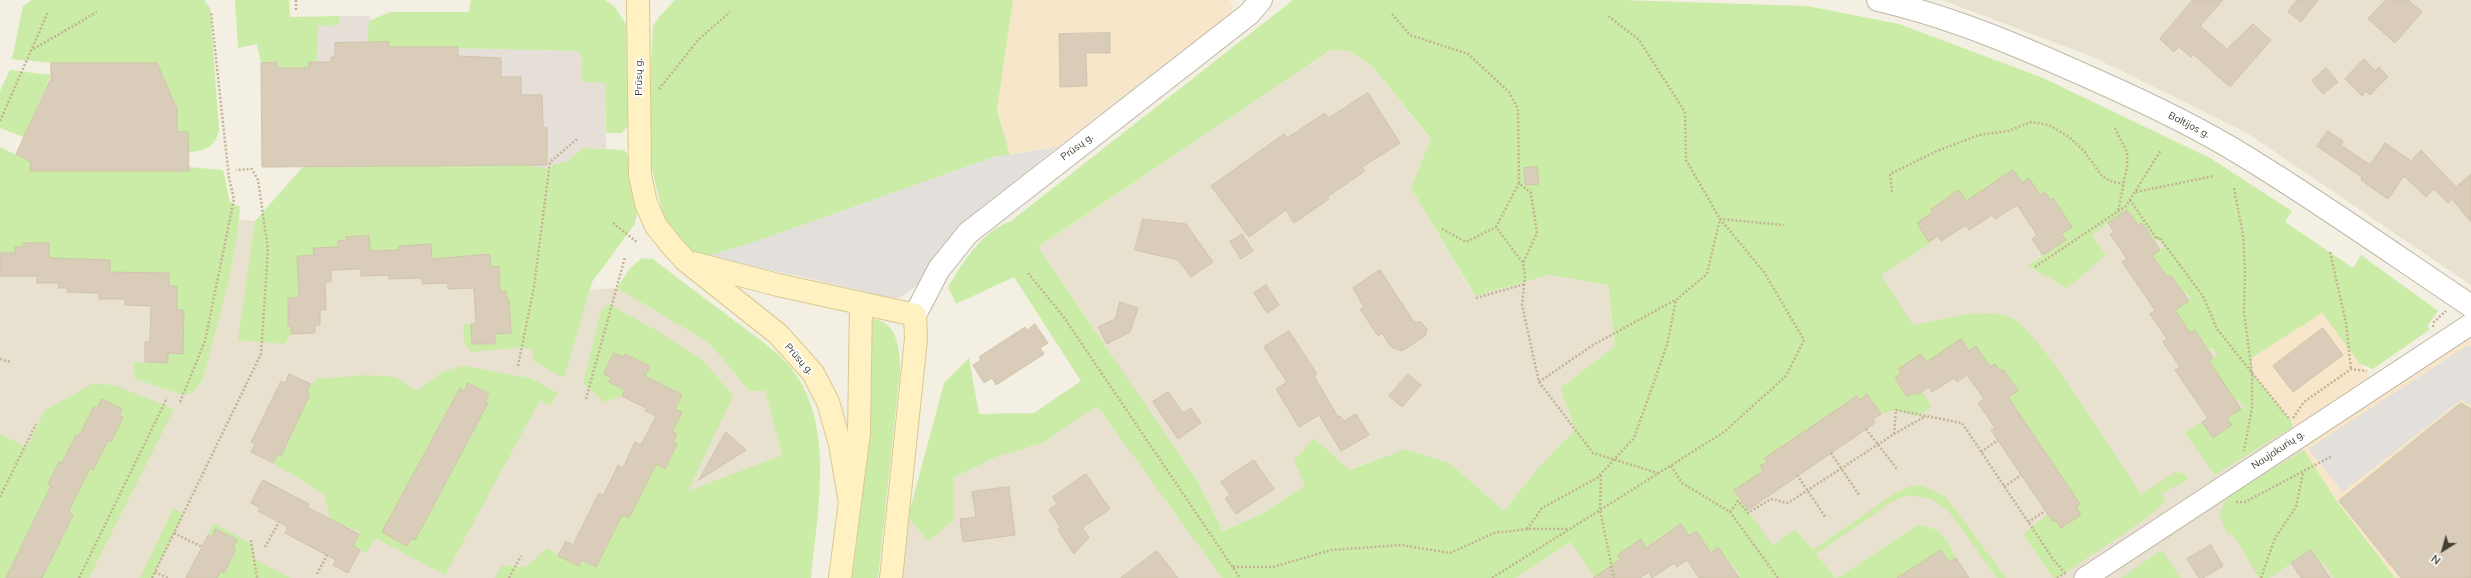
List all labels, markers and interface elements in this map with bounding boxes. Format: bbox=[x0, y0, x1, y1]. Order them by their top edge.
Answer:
street label: Prūsų g. bbox=[633, 58, 645, 96]
street label: Baltijos g. bbox=[2166, 109, 2212, 141]
street label: Prūsų g. bbox=[1058, 131, 1096, 163]
street label: Prūsų g. bbox=[782, 341, 816, 377]
street label: Naujakurių g. bbox=[2249, 428, 2307, 472]
north arrow bbox=[2423, 530, 2463, 570]
text: N bbox=[2428, 551, 2443, 568]

